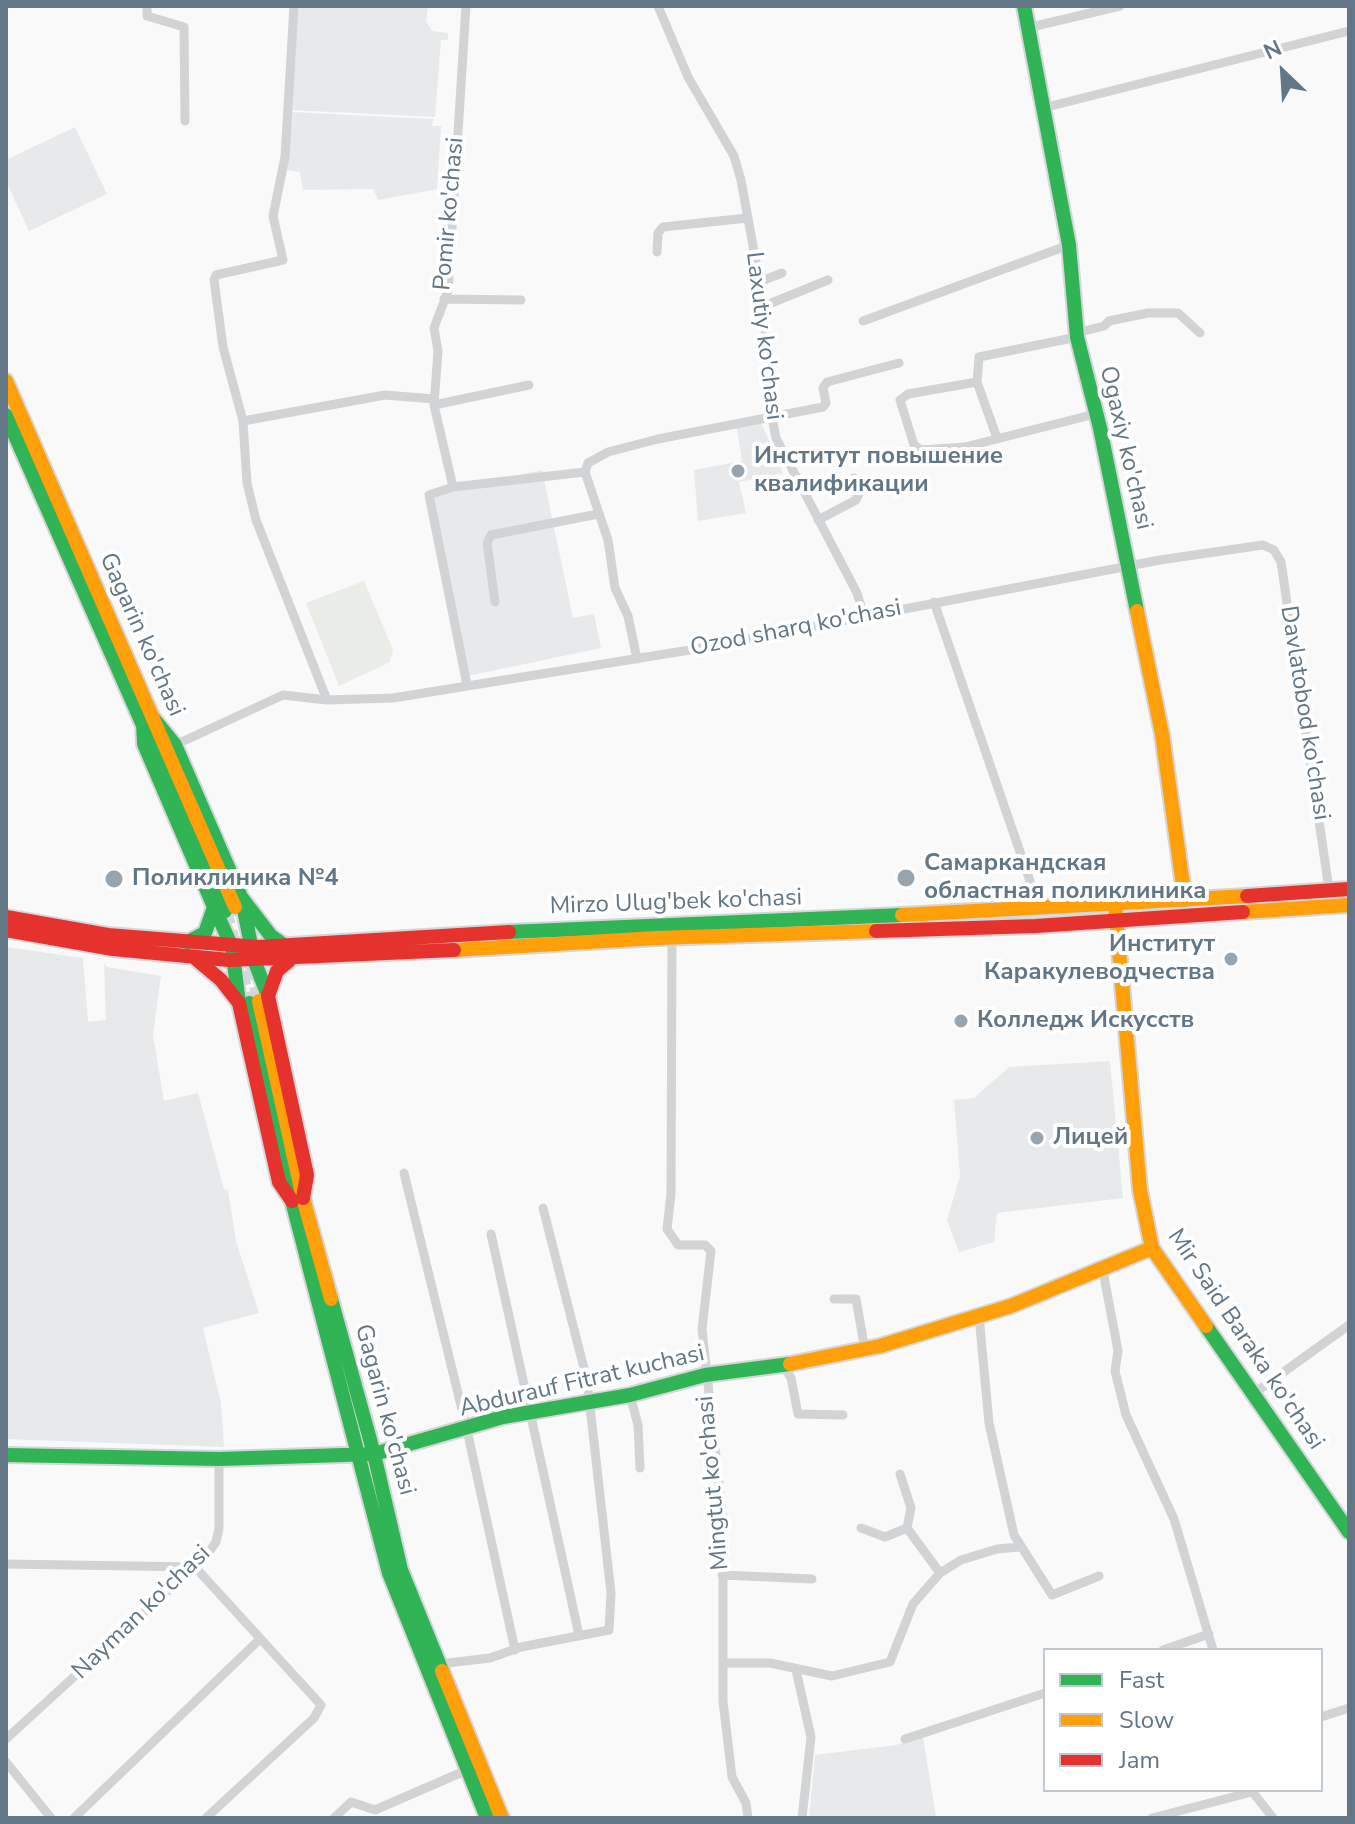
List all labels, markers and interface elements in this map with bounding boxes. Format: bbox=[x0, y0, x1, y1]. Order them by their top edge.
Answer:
north arrow bbox=[1243, 32, 1323, 112]
text: N bbox=[1259, 33, 1287, 67]
street label: Pomir ko'chasi bbox=[429, 136, 471, 292]
street label: Laxutiy ko'chasi bbox=[738, 250, 788, 422]
street label: Ogaxiy ko'chasi bbox=[1092, 364, 1158, 532]
place label: Институт повышение квалификации bbox=[754, 443, 1003, 499]
marker: Институт повышение квалификации bbox=[729, 462, 747, 480]
street label: Gagarin ko'chasi bbox=[92, 549, 190, 721]
street label: Ozod sharq ko'chasi bbox=[688, 594, 904, 664]
street label: Davlatobod ko'chasi bbox=[1273, 604, 1335, 822]
place label: Самаркандская областная поликлиника bbox=[924, 850, 1206, 906]
place label: Поликлиника №4 bbox=[132, 865, 339, 893]
marker: Самаркандская областная поликлиника bbox=[895, 867, 917, 889]
marker: Поликлиника №4 bbox=[103, 868, 125, 890]
street label: Mirzo Ulug'bek ko'chasi bbox=[549, 884, 803, 922]
place label: Институт Каракулеводчества bbox=[984, 931, 1215, 987]
marker: Институт Каракулеводчества bbox=[1222, 950, 1240, 968]
place label: Колледж Искусств bbox=[977, 1007, 1194, 1035]
marker: Колледж Искусств bbox=[952, 1012, 970, 1030]
place label: Лицей bbox=[1053, 1124, 1128, 1152]
marker: Лицей bbox=[1028, 1129, 1046, 1147]
street label: Mir Said Baraka ko'chasi bbox=[1160, 1224, 1330, 1456]
street label: Gagarin ko'chasi bbox=[347, 1321, 421, 1499]
street label: Abdurauf Fitrat kuchasi bbox=[457, 1340, 707, 1424]
street label: Mingtut ko'chasi bbox=[692, 1395, 736, 1571]
street label: Nayman ko'chasi bbox=[67, 1540, 217, 1686]
legend bbox=[1043, 1648, 1323, 1792]
text: Fast bbox=[1119, 1664, 1164, 1696]
text: Slow bbox=[1119, 1704, 1174, 1736]
text: Jam bbox=[1119, 1744, 1160, 1776]

